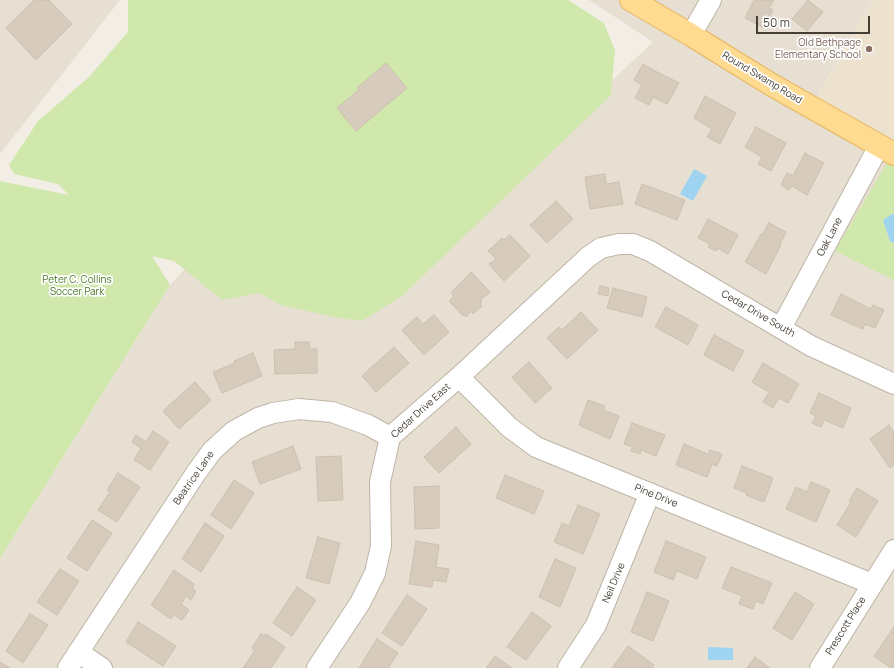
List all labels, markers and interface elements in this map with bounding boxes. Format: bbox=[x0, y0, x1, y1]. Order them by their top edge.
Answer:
scale bar bbox=[758, 8, 872, 34]
text: 50 m bbox=[763, 14, 790, 31]
place label: Old Bethpage Elementary School bbox=[775, 37, 861, 60]
marker: Old Bethpage Elementary School bbox=[864, 44, 874, 54]
street label: Round Swamp Road bbox=[720, 49, 804, 107]
street label: Oak Lane bbox=[815, 216, 845, 258]
park label: Peter C. Collins Soccer Park bbox=[42, 274, 112, 298]
street label: Cedar Drive South bbox=[719, 288, 797, 340]
street label: Cedar Drive East bbox=[389, 381, 453, 441]
street label: Beatrice Lane bbox=[171, 449, 217, 507]
street label: Pine Drive bbox=[633, 482, 679, 510]
street label: Neil Drive bbox=[600, 561, 628, 605]
street label: Prescott Place bbox=[823, 595, 869, 657]

